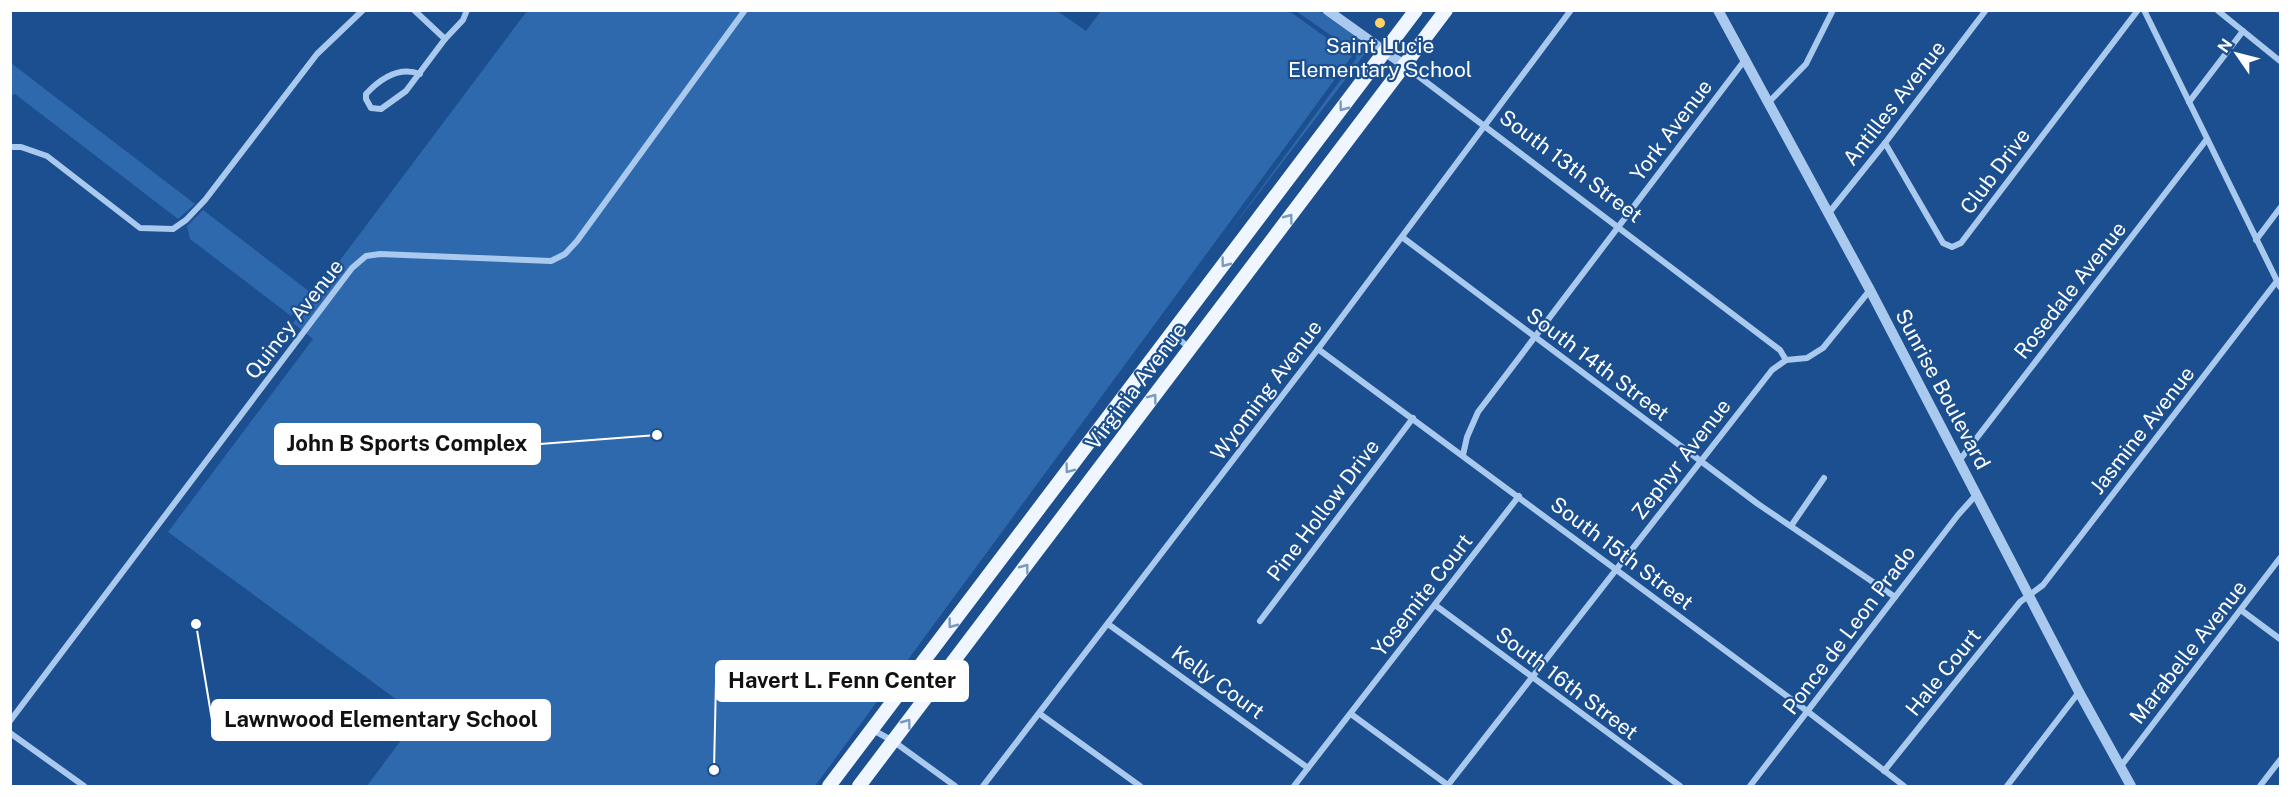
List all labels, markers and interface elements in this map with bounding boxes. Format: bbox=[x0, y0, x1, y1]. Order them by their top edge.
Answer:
marker: Saint Lucie Elementary School bbox=[1373, 16, 1387, 30]
north arrow bbox=[2207, 24, 2267, 84]
place label: Saint Lucie Elementary School bbox=[1288, 33, 1472, 82]
text: N bbox=[2214, 35, 2236, 56]
street label: Antilles Avenue bbox=[1837, 36, 1951, 170]
street label: York Avenue bbox=[1625, 74, 1717, 186]
one-way arrow bbox=[1339, 101, 1350, 112]
street label: South 13th Street bbox=[1495, 104, 1647, 228]
street label: Club Drive bbox=[1955, 123, 2035, 219]
one-way arrow bbox=[1281, 214, 1292, 225]
street label: Rosedale Avenue bbox=[2009, 216, 2131, 364]
street label: Quincy Avenue bbox=[239, 254, 349, 384]
one-way arrow bbox=[1221, 257, 1232, 268]
street label: South 14th Street bbox=[1522, 302, 1674, 426]
street label: Sunrise Boulevard bbox=[1890, 305, 1996, 473]
street label: Wyoming Avenue bbox=[1205, 315, 1327, 465]
street label: Virginia Avenue bbox=[1080, 318, 1192, 454]
street label: Jasmine Avenue bbox=[2084, 361, 2200, 499]
one-way arrow bbox=[1146, 393, 1157, 404]
street label: Zephyr Avenue bbox=[1626, 394, 1736, 524]
callout: John B Sports Complex bbox=[275, 424, 540, 464]
text: John B Sports Complex bbox=[286, 430, 528, 456]
street label: Pine Hollow Drive bbox=[1262, 434, 1384, 586]
one-way arrow bbox=[1066, 462, 1077, 473]
street label: South 15th Street bbox=[1546, 491, 1698, 615]
street label: Yosemite Court bbox=[1366, 529, 1478, 661]
street label: Ponce de Leon Prado bbox=[1778, 541, 1920, 719]
one-way arrow bbox=[1017, 563, 1028, 574]
street label: Marabelle Avenue bbox=[2124, 575, 2252, 729]
one-way arrow bbox=[948, 618, 959, 629]
street label: South 16th Street bbox=[1491, 621, 1643, 745]
street label: Hale Court bbox=[1900, 623, 1986, 721]
street label: Kelly Court bbox=[1167, 640, 1269, 724]
callout: Havert L. Fenn Center bbox=[716, 661, 968, 701]
text: Havert L. Fenn Center bbox=[728, 667, 956, 693]
callout: Lawnwood Elementary School bbox=[212, 700, 550, 740]
text: Lawnwood Elementary School bbox=[224, 706, 538, 732]
one-way arrow bbox=[900, 719, 911, 730]

